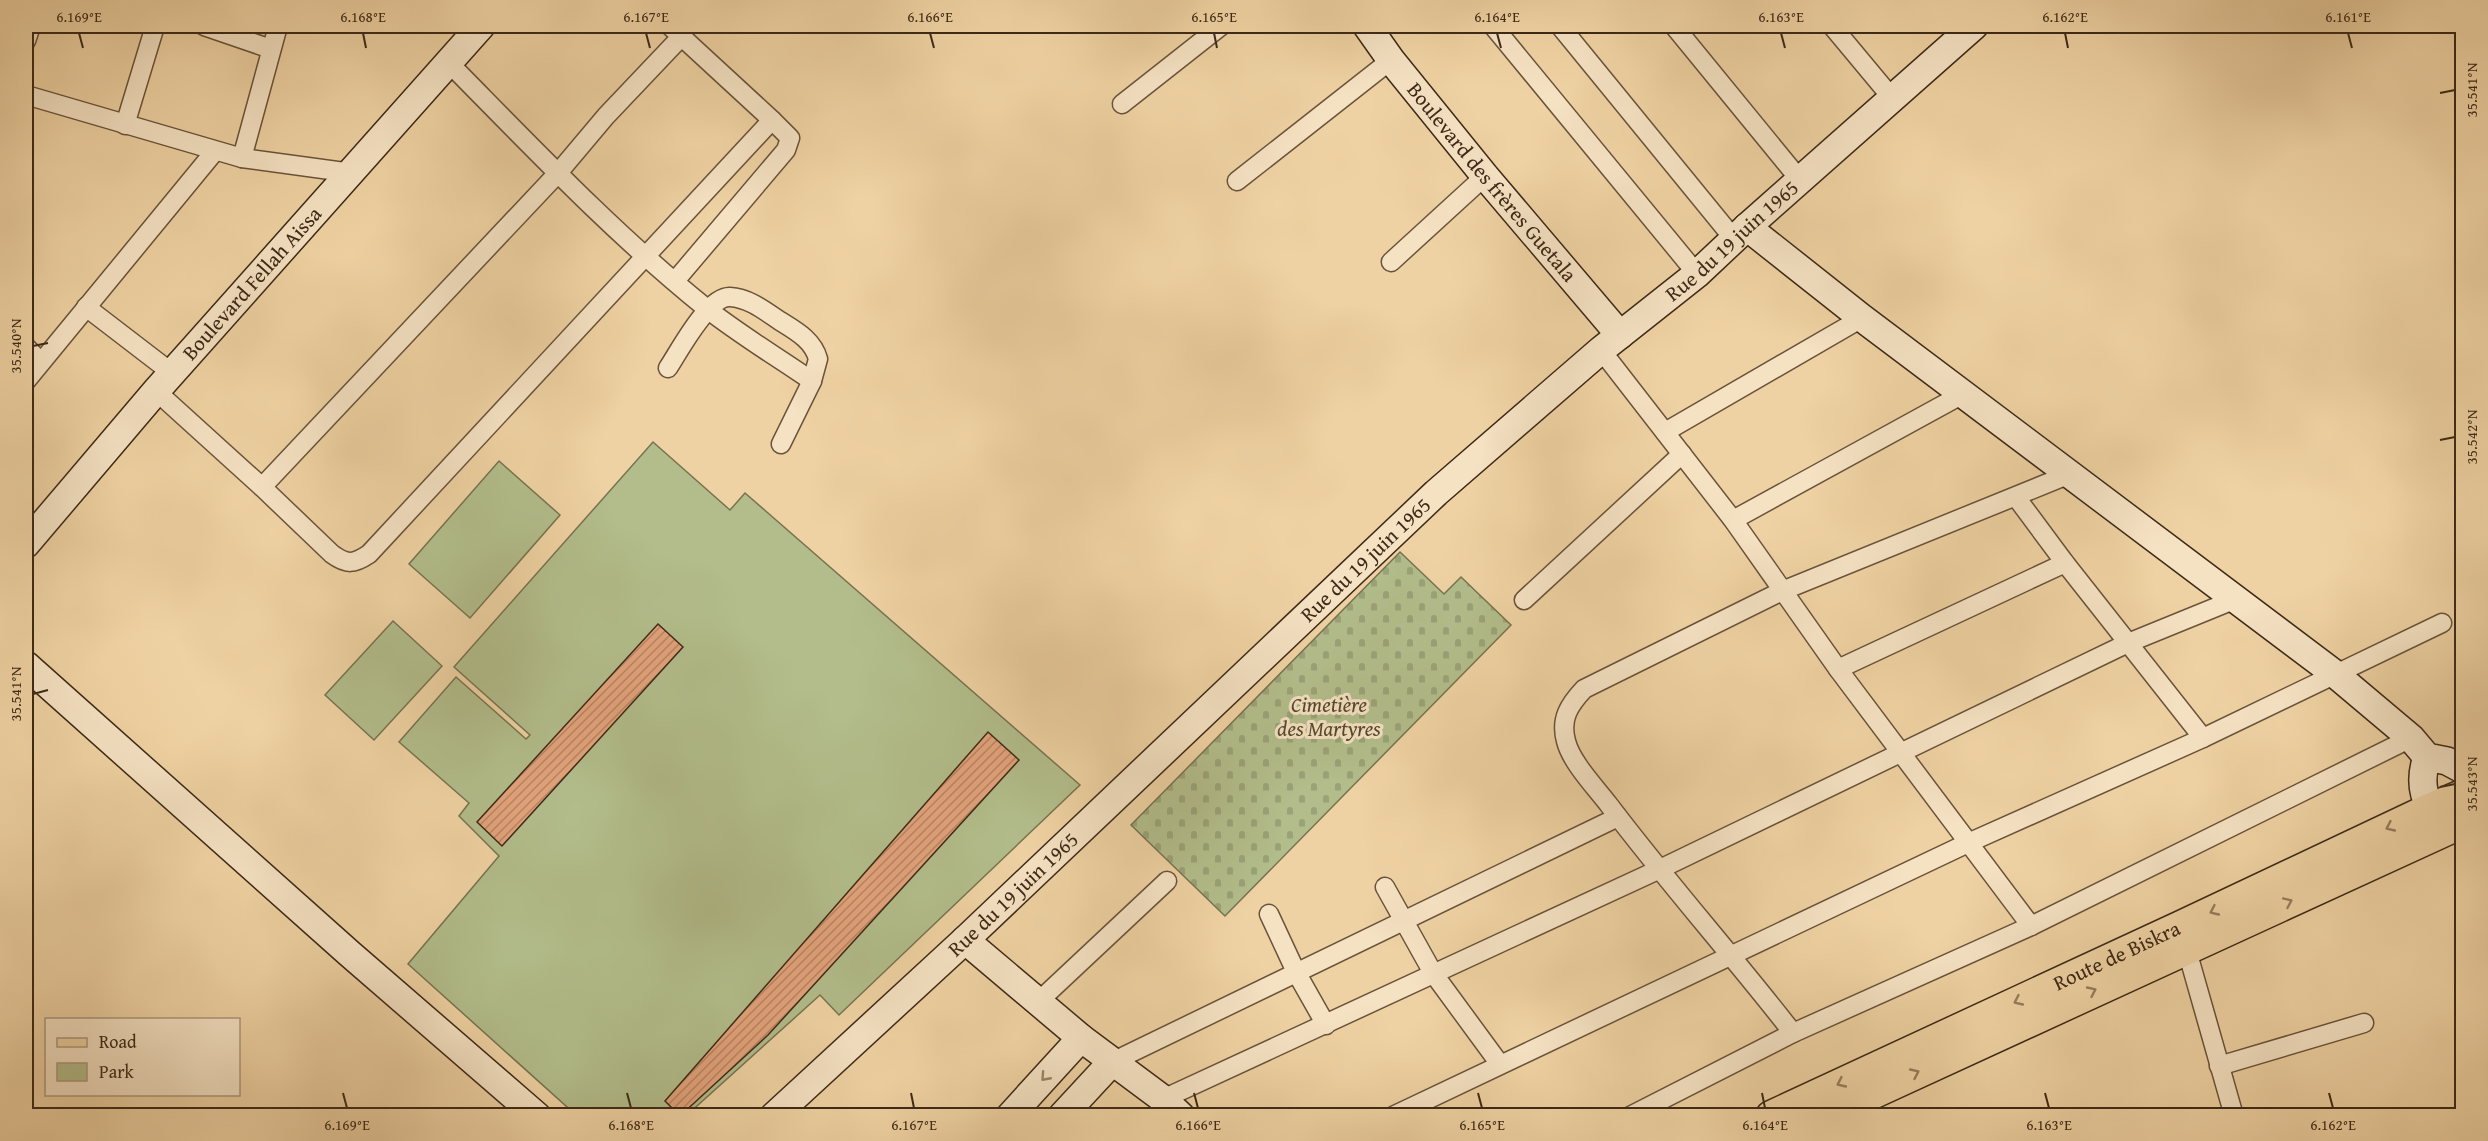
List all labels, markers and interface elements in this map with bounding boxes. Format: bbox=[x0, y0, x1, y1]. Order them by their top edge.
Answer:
text: 6.169°E bbox=[56, 6, 102, 27]
text: 6.168°E bbox=[340, 6, 386, 27]
text: 6.167°E bbox=[623, 6, 669, 27]
text: 6.166°E bbox=[907, 6, 953, 27]
text: 6.165°E bbox=[1191, 6, 1237, 27]
text: 6.164°E bbox=[1474, 6, 1520, 27]
text: 6.163°E bbox=[1758, 6, 1804, 27]
text: 6.162°E bbox=[2042, 6, 2088, 27]
text: 6.161°E bbox=[2325, 6, 2371, 27]
text: 35.541°N bbox=[2461, 62, 2482, 117]
street label: Boulevard des frères Guetala bbox=[1400, 75, 1584, 288]
street label: Rue du 19 juin 1965 bbox=[1658, 172, 1805, 309]
street label: Boulevard Fellah Aissa bbox=[175, 199, 329, 367]
text: 35.540°N bbox=[5, 318, 26, 373]
text: 35.542°N bbox=[2461, 409, 2482, 464]
street label: Rue du 19 juin 1965 bbox=[1293, 490, 1438, 629]
text: 35.541°N bbox=[5, 666, 26, 721]
park label: Cimetière des Martyres bbox=[1277, 689, 1381, 744]
text: 35.543°N bbox=[2461, 756, 2482, 811]
one-way arrow bbox=[2385, 820, 2396, 832]
street label: Rue du 19 juin 1965 bbox=[940, 824, 1085, 964]
one-way arrow bbox=[2282, 897, 2293, 909]
one-way arrow bbox=[2209, 903, 2220, 915]
street label: Route de Biskra bbox=[2048, 912, 2185, 998]
one-way arrow bbox=[2085, 986, 2096, 998]
one-way arrow bbox=[2013, 994, 2024, 1006]
legend bbox=[45, 1018, 240, 1096]
text: Road bbox=[99, 1028, 137, 1055]
text: Park bbox=[99, 1058, 135, 1085]
one-way arrow bbox=[1908, 1068, 1919, 1080]
one-way arrow bbox=[1041, 1070, 1052, 1080]
one-way arrow bbox=[1836, 1076, 1847, 1088]
text: 6.169°E bbox=[324, 1114, 370, 1135]
text: 6.168°E bbox=[608, 1114, 654, 1135]
text: 6.167°E bbox=[891, 1114, 937, 1135]
text: 6.166°E bbox=[1175, 1114, 1221, 1135]
text: 6.165°E bbox=[1459, 1114, 1505, 1135]
text: 6.164°E bbox=[1742, 1114, 1788, 1135]
text: 6.163°E bbox=[2026, 1114, 2072, 1135]
text: 6.162°E bbox=[2310, 1114, 2356, 1135]

